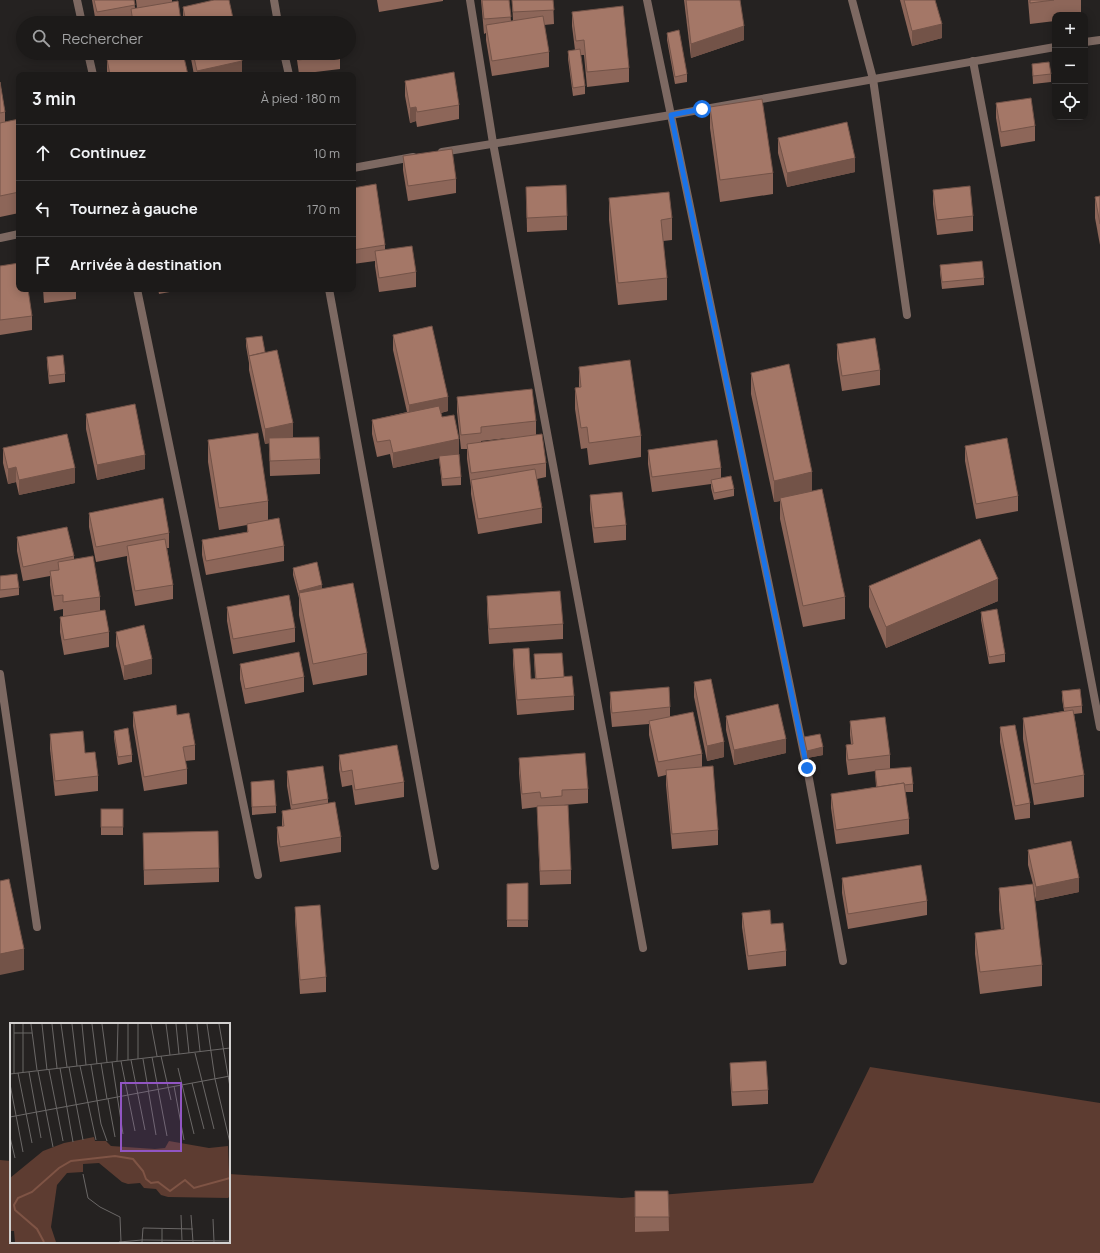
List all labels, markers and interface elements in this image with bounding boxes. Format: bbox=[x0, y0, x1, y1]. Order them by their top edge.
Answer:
map controls bbox=[1052, 12, 1088, 120]
button: + bbox=[1052, 12, 1088, 48]
search box bbox=[16, 16, 356, 60]
icon: search bbox=[30, 27, 52, 49]
text: Rechercher bbox=[62, 28, 143, 49]
button: − bbox=[1052, 48, 1088, 84]
button: locate bbox=[1052, 84, 1088, 120]
text: 3 min bbox=[32, 87, 76, 110]
text: À pied · 180 m bbox=[261, 89, 340, 107]
route start bbox=[693, 100, 711, 118]
icon: ahead bbox=[32, 142, 54, 164]
text: Continuez bbox=[70, 142, 146, 163]
text: 10 m bbox=[313, 144, 340, 162]
icon: left bbox=[32, 198, 54, 220]
text: Tournez à gauche bbox=[70, 198, 198, 219]
text: 170 m bbox=[307, 200, 340, 218]
icon: arrive bbox=[32, 254, 54, 276]
text: Arrivée à destination bbox=[70, 254, 222, 275]
route end bbox=[798, 759, 816, 777]
inset map bbox=[10, 1023, 230, 1243]

